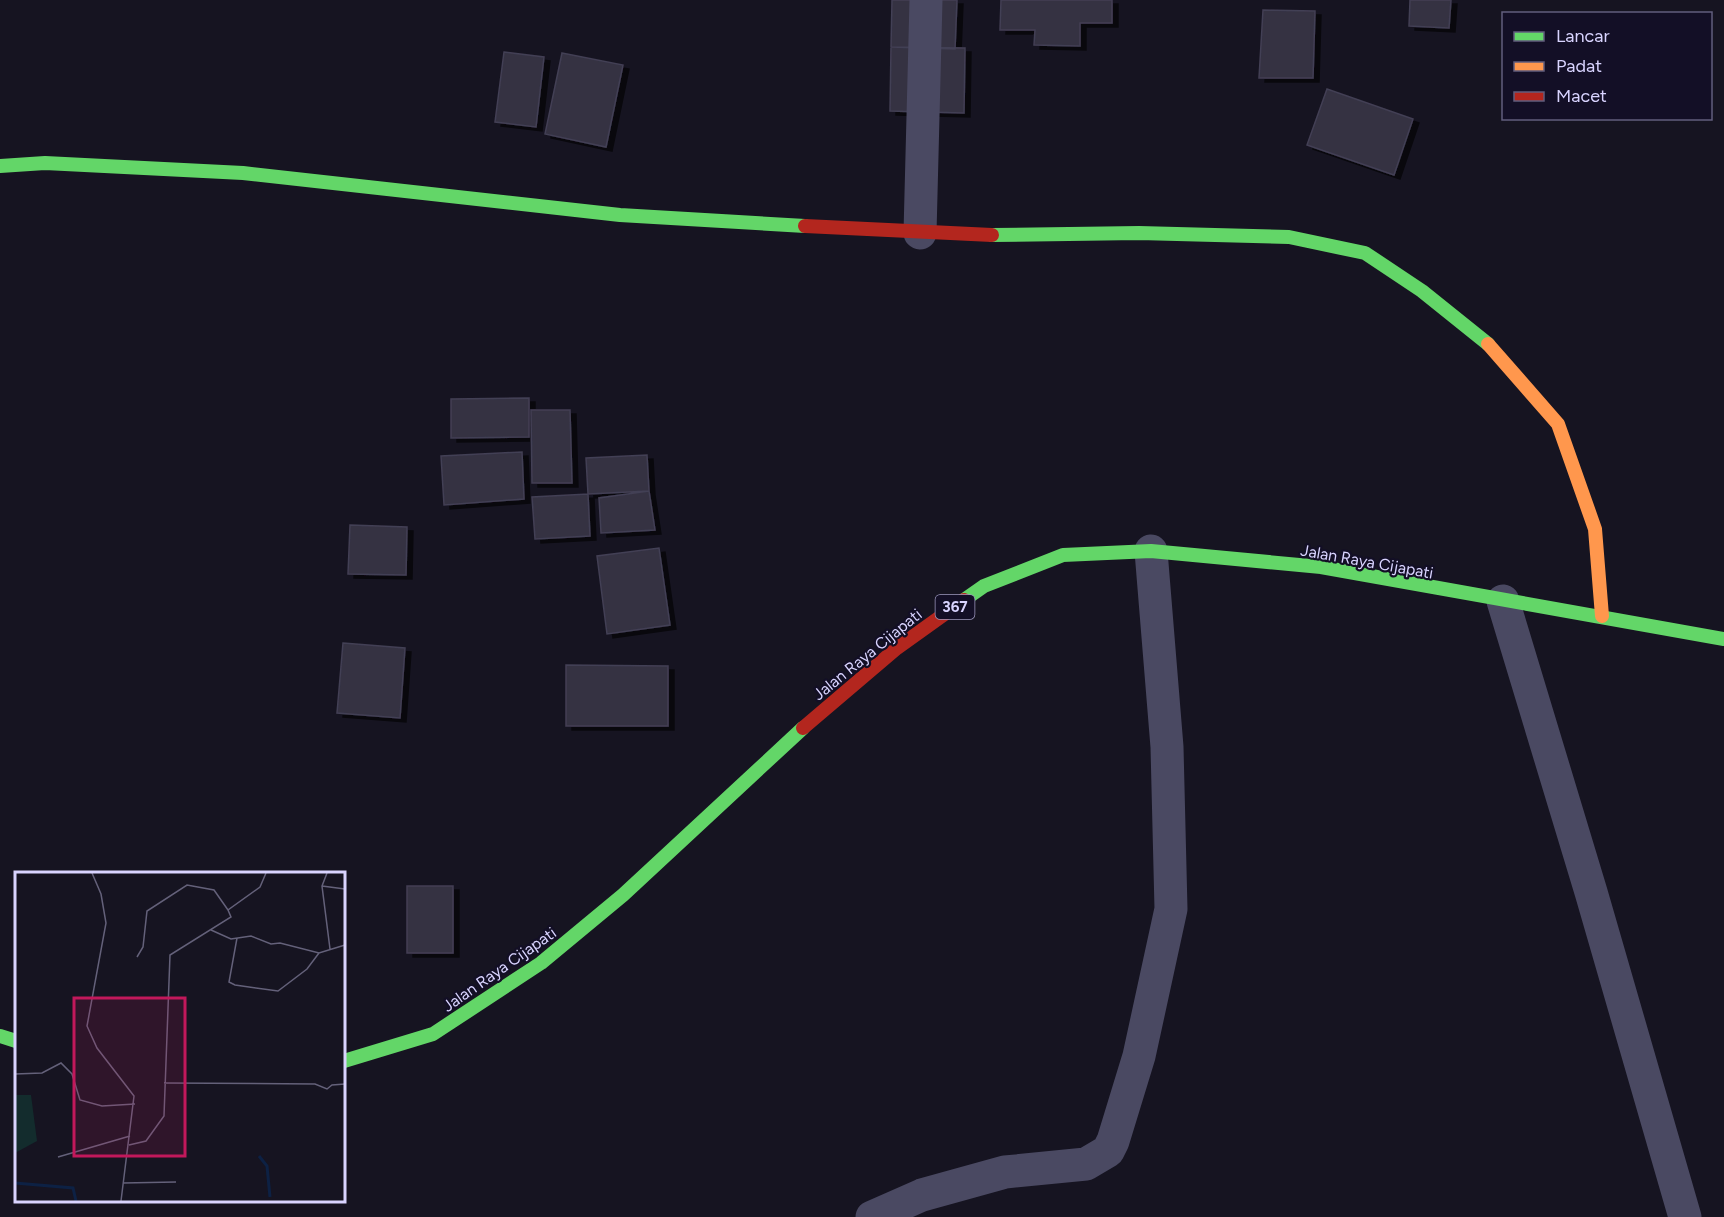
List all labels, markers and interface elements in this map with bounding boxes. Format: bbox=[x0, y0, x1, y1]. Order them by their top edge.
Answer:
legend bbox=[1502, 12, 1712, 120]
text: Lancar bbox=[1556, 25, 1610, 47]
text: Padat bbox=[1556, 55, 1602, 77]
text: Macet bbox=[1556, 85, 1607, 107]
street label: Jalan Raya Cijapati bbox=[1299, 540, 1435, 583]
road number: 367 bbox=[936, 595, 974, 619]
street label: Jalan Raya Cijapati bbox=[809, 605, 926, 704]
inset map bbox=[15, 872, 345, 1202]
street label: Jalan Raya Cijapati bbox=[439, 923, 560, 1016]

